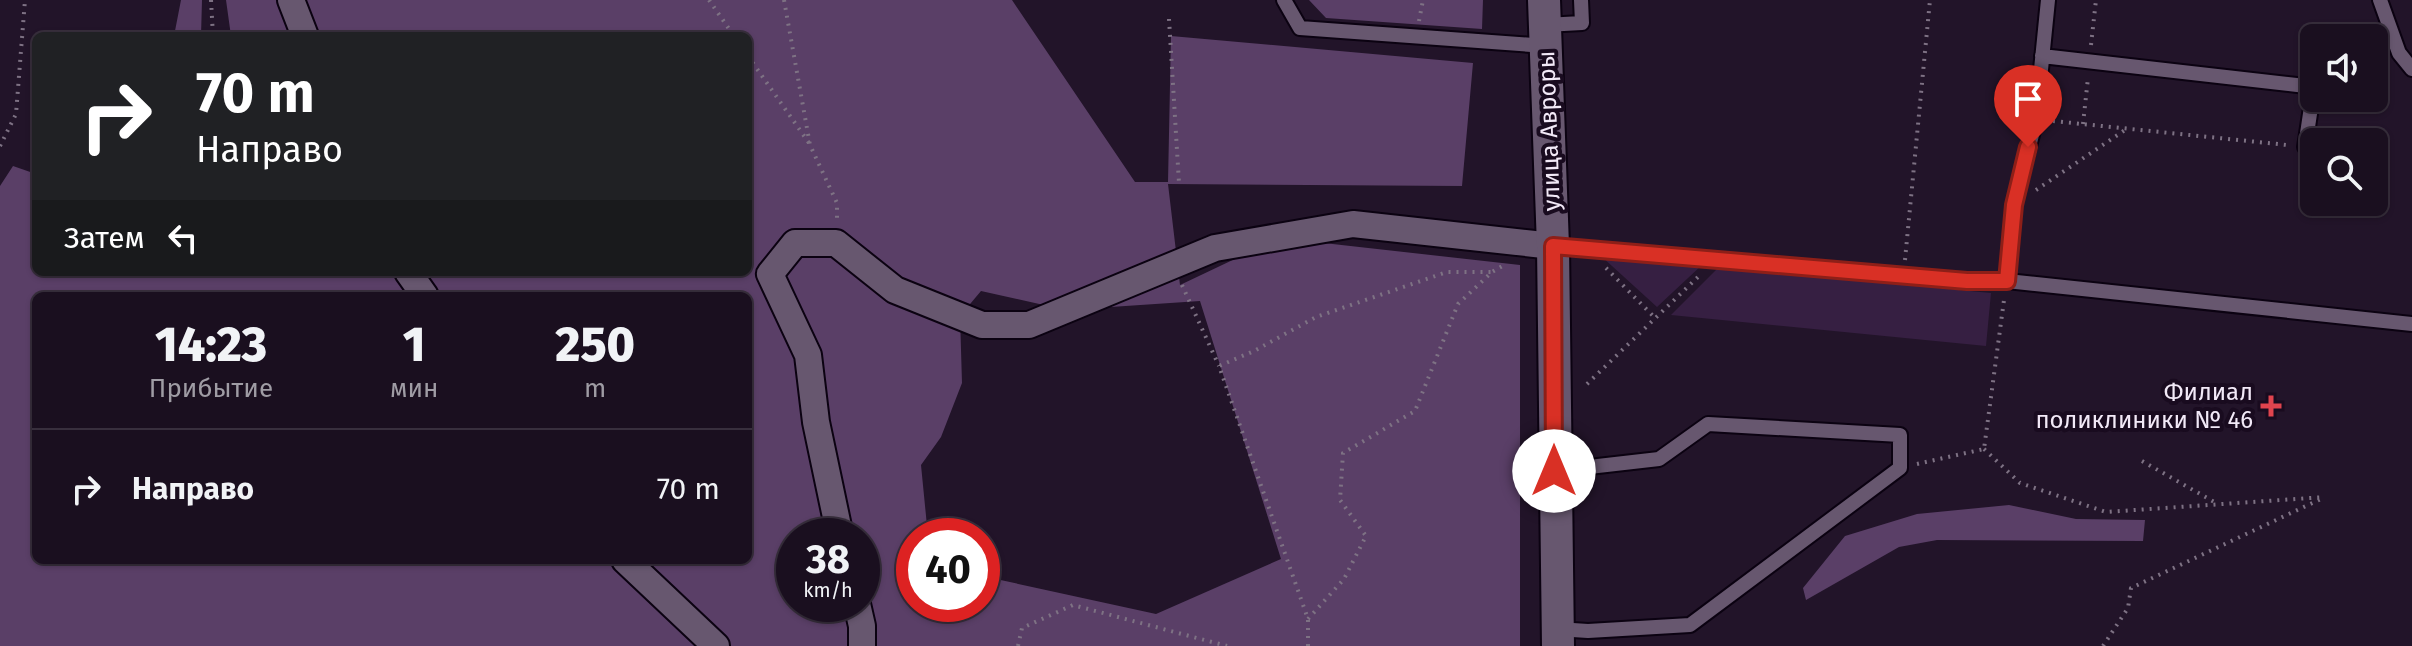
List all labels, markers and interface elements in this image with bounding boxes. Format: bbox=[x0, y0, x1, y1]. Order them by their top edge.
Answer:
map controls bbox=[2300, 24, 2388, 216]
button: sound bbox=[2300, 24, 2388, 112]
street label: улица Авроры bbox=[1532, 50, 1566, 212]
text: 70 m bbox=[196, 60, 315, 127]
icon: right bbox=[64, 64, 168, 168]
pin bbox=[1994, 65, 2062, 147]
icon: arrive bbox=[2006, 77, 2050, 121]
text: Направо bbox=[196, 128, 343, 172]
button: search bbox=[2300, 128, 2388, 216]
icon: left bbox=[161, 216, 205, 260]
text: Затем bbox=[64, 220, 145, 256]
text: 14:23 bbox=[155, 316, 267, 374]
text: 1 bbox=[403, 316, 426, 374]
text: 250 bbox=[555, 316, 635, 374]
text: Прибытие bbox=[149, 373, 273, 404]
text: мин bbox=[390, 373, 438, 404]
text: m bbox=[584, 373, 606, 404]
place label: Филиал поликлиники № 46 bbox=[2035, 378, 2253, 434]
marker: Филиал поликлиники № 46 bbox=[2260, 395, 2282, 417]
position arrow bbox=[1512, 429, 1596, 513]
icon: right bbox=[64, 467, 108, 511]
text: Направо bbox=[132, 471, 254, 507]
text: 70 m bbox=[657, 471, 720, 507]
speed limit sign: 40 bbox=[896, 518, 1000, 622]
text: 38 bbox=[806, 536, 850, 584]
text: km/h bbox=[803, 578, 853, 602]

